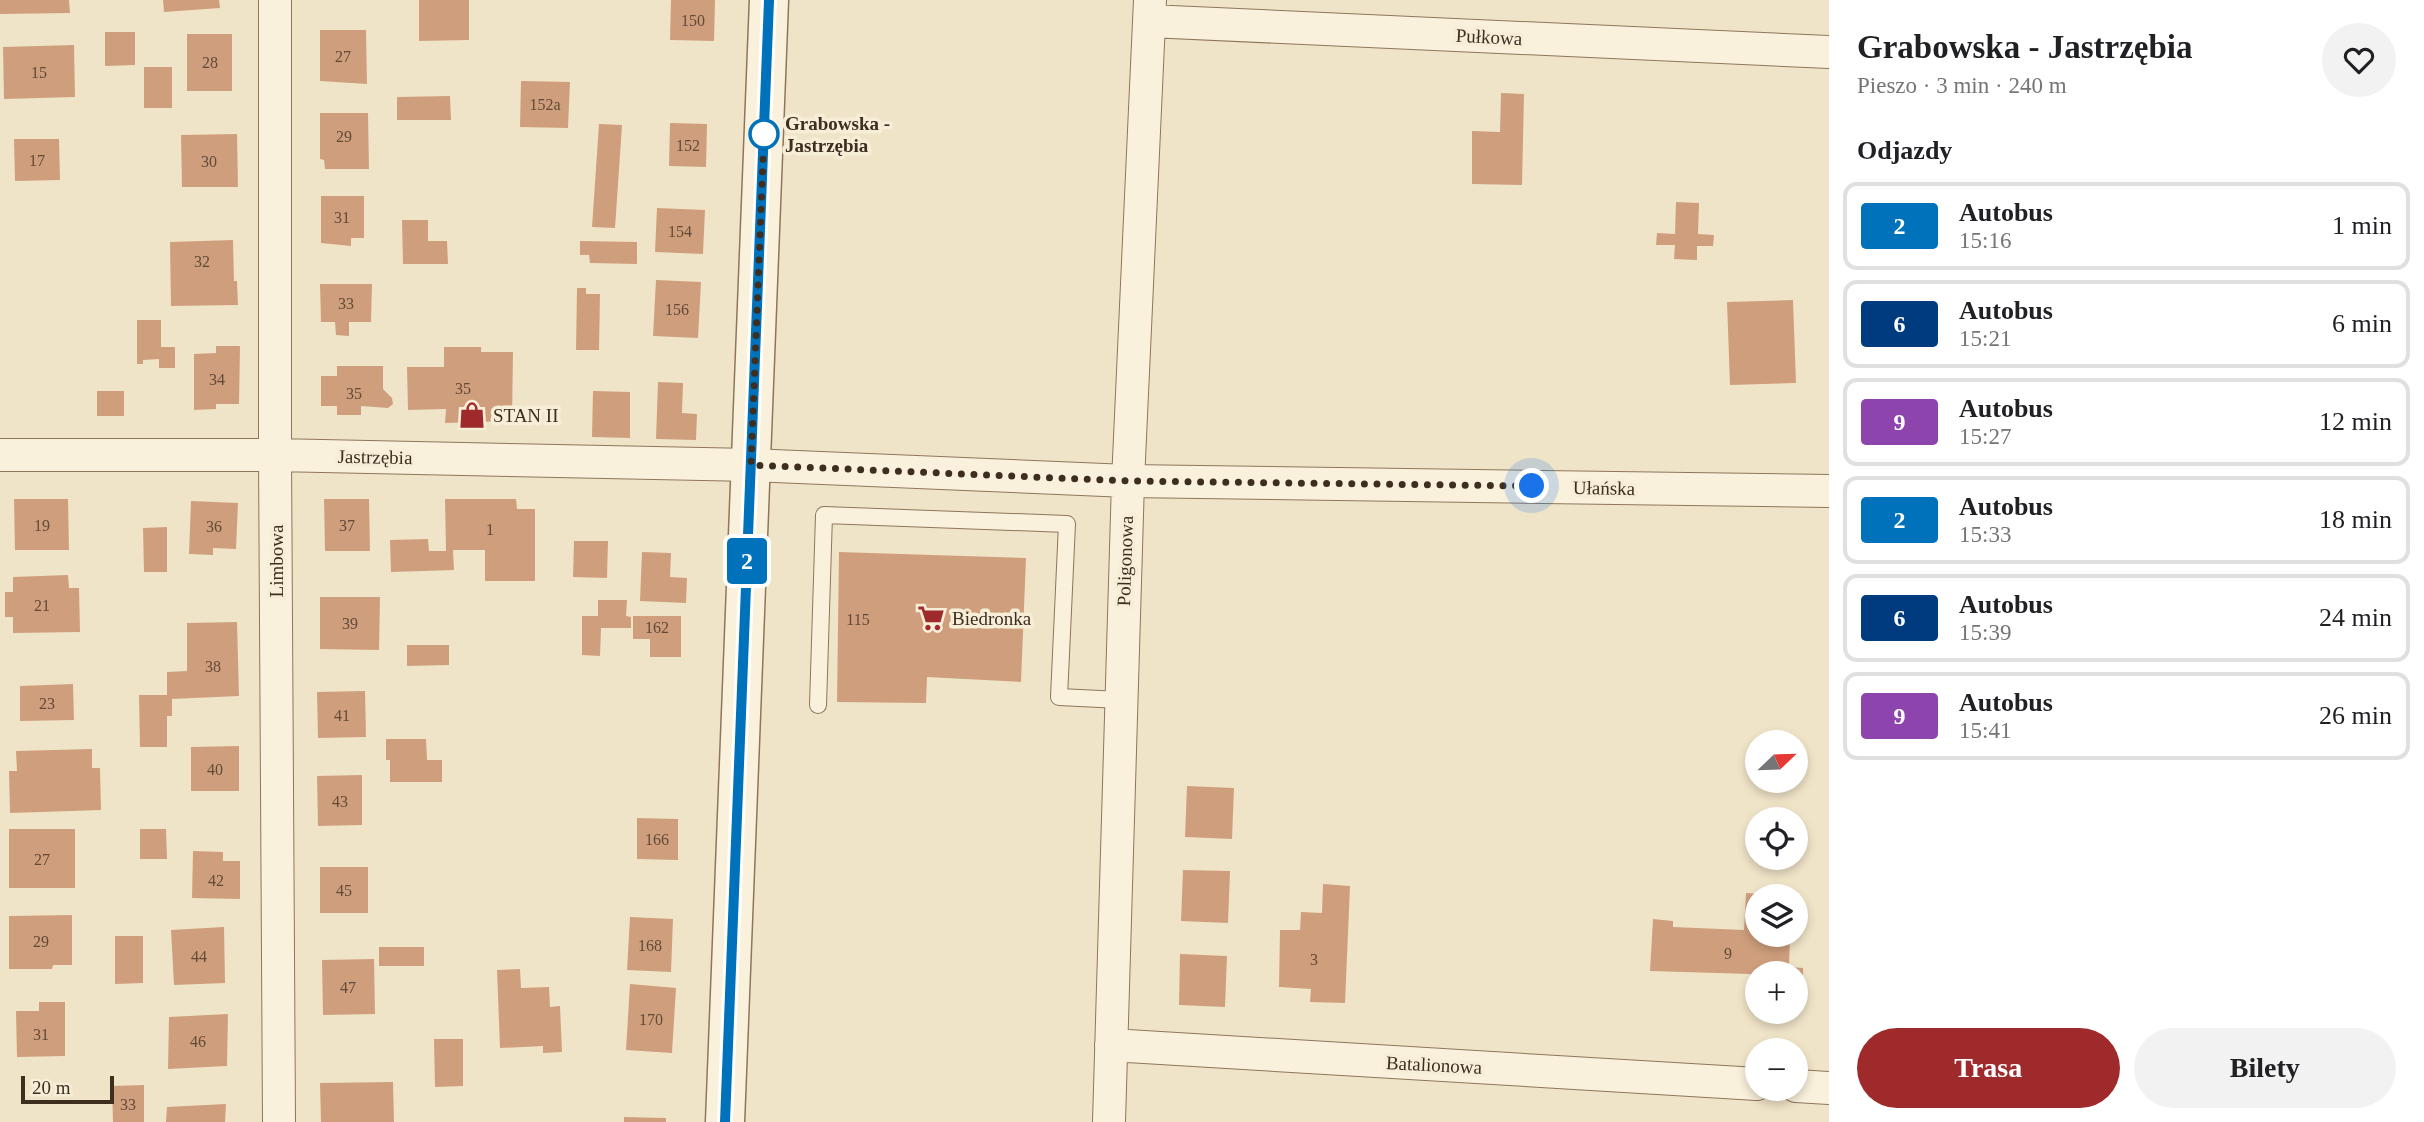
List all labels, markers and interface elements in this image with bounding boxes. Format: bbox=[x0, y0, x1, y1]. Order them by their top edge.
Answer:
house number: 150 bbox=[681, 12, 705, 29]
button: heart bbox=[2322, 23, 2396, 97]
street label: Pułkowa bbox=[1455, 25, 1523, 49]
text: Grabowska - Jastrzębia bbox=[1857, 29, 2192, 65]
house number: 27 bbox=[335, 48, 351, 65]
house number: 28 bbox=[202, 54, 218, 71]
house number: 15 bbox=[31, 64, 47, 81]
text: Pieszo · 3 min · 240 m bbox=[1857, 73, 2067, 98]
house number: 152a bbox=[529, 96, 561, 113]
place label: Grabowska - Jastrzębia bbox=[785, 113, 890, 156]
marker: Grabowska - Jastrzębia bbox=[749, 119, 779, 149]
house number: 29 bbox=[336, 128, 352, 145]
text: Odjazdy bbox=[1857, 136, 1952, 165]
house number: 152 bbox=[676, 137, 700, 154]
house number: 17 bbox=[29, 152, 45, 169]
house number: 30 bbox=[201, 153, 217, 170]
text: Autobus bbox=[1959, 198, 2053, 227]
house number: 31 bbox=[334, 209, 350, 226]
text: 1 min bbox=[2332, 211, 2392, 240]
text: 2 bbox=[1894, 213, 1906, 239]
house number: 154 bbox=[668, 223, 692, 240]
text: 15:16 bbox=[1959, 228, 2011, 253]
house number: 32 bbox=[194, 253, 210, 270]
house number: 33 bbox=[338, 295, 354, 312]
text: Autobus bbox=[1959, 296, 2053, 325]
house number: 156 bbox=[665, 301, 689, 318]
text: 6 min bbox=[2332, 309, 2392, 338]
text: 6 bbox=[1894, 311, 1906, 337]
text: 15:21 bbox=[1959, 326, 2011, 351]
house number: 34 bbox=[209, 371, 225, 388]
house number: 35 bbox=[455, 380, 471, 397]
house number: 35 bbox=[346, 385, 362, 402]
text: Autobus bbox=[1959, 394, 2053, 423]
shop icon: STAN II bbox=[457, 400, 487, 430]
place label: STAN II bbox=[493, 405, 559, 426]
text: 12 min bbox=[2319, 407, 2392, 436]
text: 9 bbox=[1894, 409, 1906, 435]
text: 15:27 bbox=[1959, 424, 2011, 449]
street label: Jastrzębia bbox=[337, 446, 413, 468]
your location bbox=[1514, 468, 1549, 503]
street label: Ułańska bbox=[1573, 477, 1636, 499]
text: Autobus bbox=[1959, 492, 2053, 521]
text: 18 min bbox=[2319, 505, 2392, 534]
text: 2 bbox=[1894, 507, 1906, 533]
street label: Poligonowa bbox=[1113, 515, 1137, 607]
house number: 19 bbox=[34, 517, 50, 534]
house number: 37 bbox=[339, 517, 355, 534]
house number: 36 bbox=[206, 518, 222, 535]
house number: 1 bbox=[486, 521, 494, 538]
text: 15:33 bbox=[1959, 522, 2011, 547]
street label: Limbowa bbox=[266, 524, 287, 597]
line badge: 2 bbox=[724, 538, 770, 584]
text: 2 bbox=[741, 548, 753, 574]
text: Autobus bbox=[1959, 590, 2053, 619]
house number: 21 bbox=[34, 597, 50, 614]
supermarket icon: Biedronka bbox=[916, 603, 946, 633]
text: 24 min bbox=[2319, 603, 2392, 632]
text: 6 bbox=[1894, 605, 1906, 631]
place label: Biedronka bbox=[952, 608, 1032, 629]
house number: 115 bbox=[846, 611, 870, 628]
house number: 39 bbox=[342, 615, 358, 632]
house number: 162 bbox=[645, 619, 669, 636]
text: 15:39 bbox=[1959, 620, 2011, 645]
house number: 38 bbox=[205, 658, 221, 675]
text: Autobus bbox=[1959, 688, 2053, 717]
house number: 23 bbox=[39, 695, 55, 712]
text: 26 min bbox=[2319, 701, 2392, 730]
text: 9 bbox=[1894, 703, 1906, 729]
house number: 41 bbox=[334, 707, 350, 724]
text: 15:41 bbox=[1959, 718, 2011, 743]
north arrow bbox=[1745, 730, 1808, 793]
map controls bbox=[1745, 730, 1808, 1101]
house number: 40 bbox=[207, 761, 223, 778]
house number: 43 bbox=[332, 793, 348, 810]
button: locate bbox=[1745, 807, 1808, 870]
house number: 166 bbox=[645, 831, 669, 848]
house number: 27 bbox=[34, 851, 50, 868]
house number: 42 bbox=[208, 872, 224, 889]
house number: 45 bbox=[336, 882, 352, 899]
button: layers bbox=[1745, 884, 1808, 947]
house number: 29 bbox=[33, 933, 49, 950]
house number: 168 bbox=[638, 937, 662, 954]
house number: 9 bbox=[1724, 945, 1732, 962]
house number: 44 bbox=[191, 948, 207, 965]
house number: 3 bbox=[1310, 951, 1318, 968]
button: + bbox=[1745, 961, 1808, 1024]
house number: 47 bbox=[340, 979, 356, 996]
house number: 170 bbox=[639, 1011, 663, 1028]
house number: 31 bbox=[33, 1026, 49, 1043]
button: Trasa bbox=[1857, 1028, 2120, 1108]
button: Bilety bbox=[2134, 1028, 2396, 1108]
house number: 46 bbox=[190, 1033, 206, 1050]
button: − bbox=[1745, 1038, 1808, 1101]
street label: Batalionowa bbox=[1386, 1052, 1483, 1078]
scale bar bbox=[21, 1073, 114, 1105]
text: 20 m bbox=[32, 1077, 71, 1098]
house number: 33 bbox=[120, 1096, 136, 1113]

